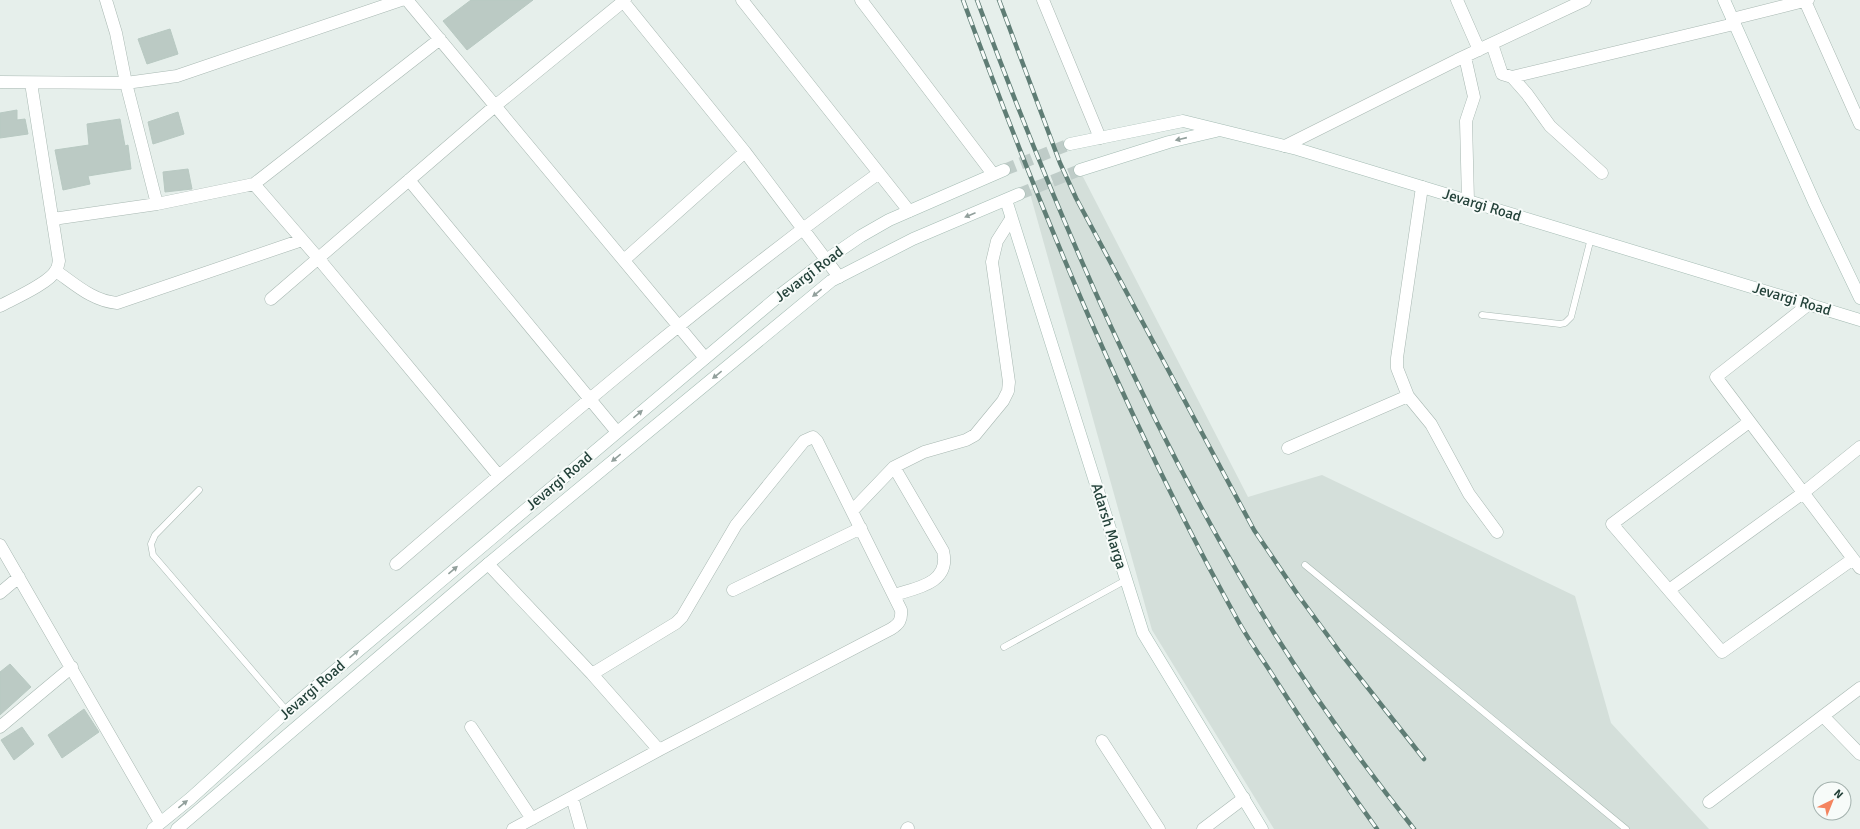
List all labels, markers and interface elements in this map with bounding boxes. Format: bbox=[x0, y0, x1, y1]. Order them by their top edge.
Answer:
one-way arrow bbox=[1175, 137, 1187, 143]
street label: Jevargi Road bbox=[1441, 185, 1523, 225]
one-way arrow bbox=[964, 212, 975, 218]
street label: Jevargi Road bbox=[771, 242, 847, 306]
street label: Jevargi Road bbox=[1751, 279, 1833, 319]
one-way arrow bbox=[811, 288, 822, 297]
one-way arrow bbox=[711, 371, 722, 380]
one-way arrow bbox=[633, 409, 644, 418]
street label: Jevargi Road bbox=[522, 448, 596, 514]
one-way arrow bbox=[611, 454, 622, 463]
street label: Adarsh Marga bbox=[1087, 481, 1131, 571]
one-way arrow bbox=[448, 565, 459, 574]
one-way arrow bbox=[349, 649, 359, 658]
street label: Jevargi Road bbox=[275, 657, 349, 723]
north arrow bbox=[1812, 781, 1852, 821]
text: N bbox=[1831, 787, 1846, 801]
one-way arrow bbox=[177, 800, 188, 809]

